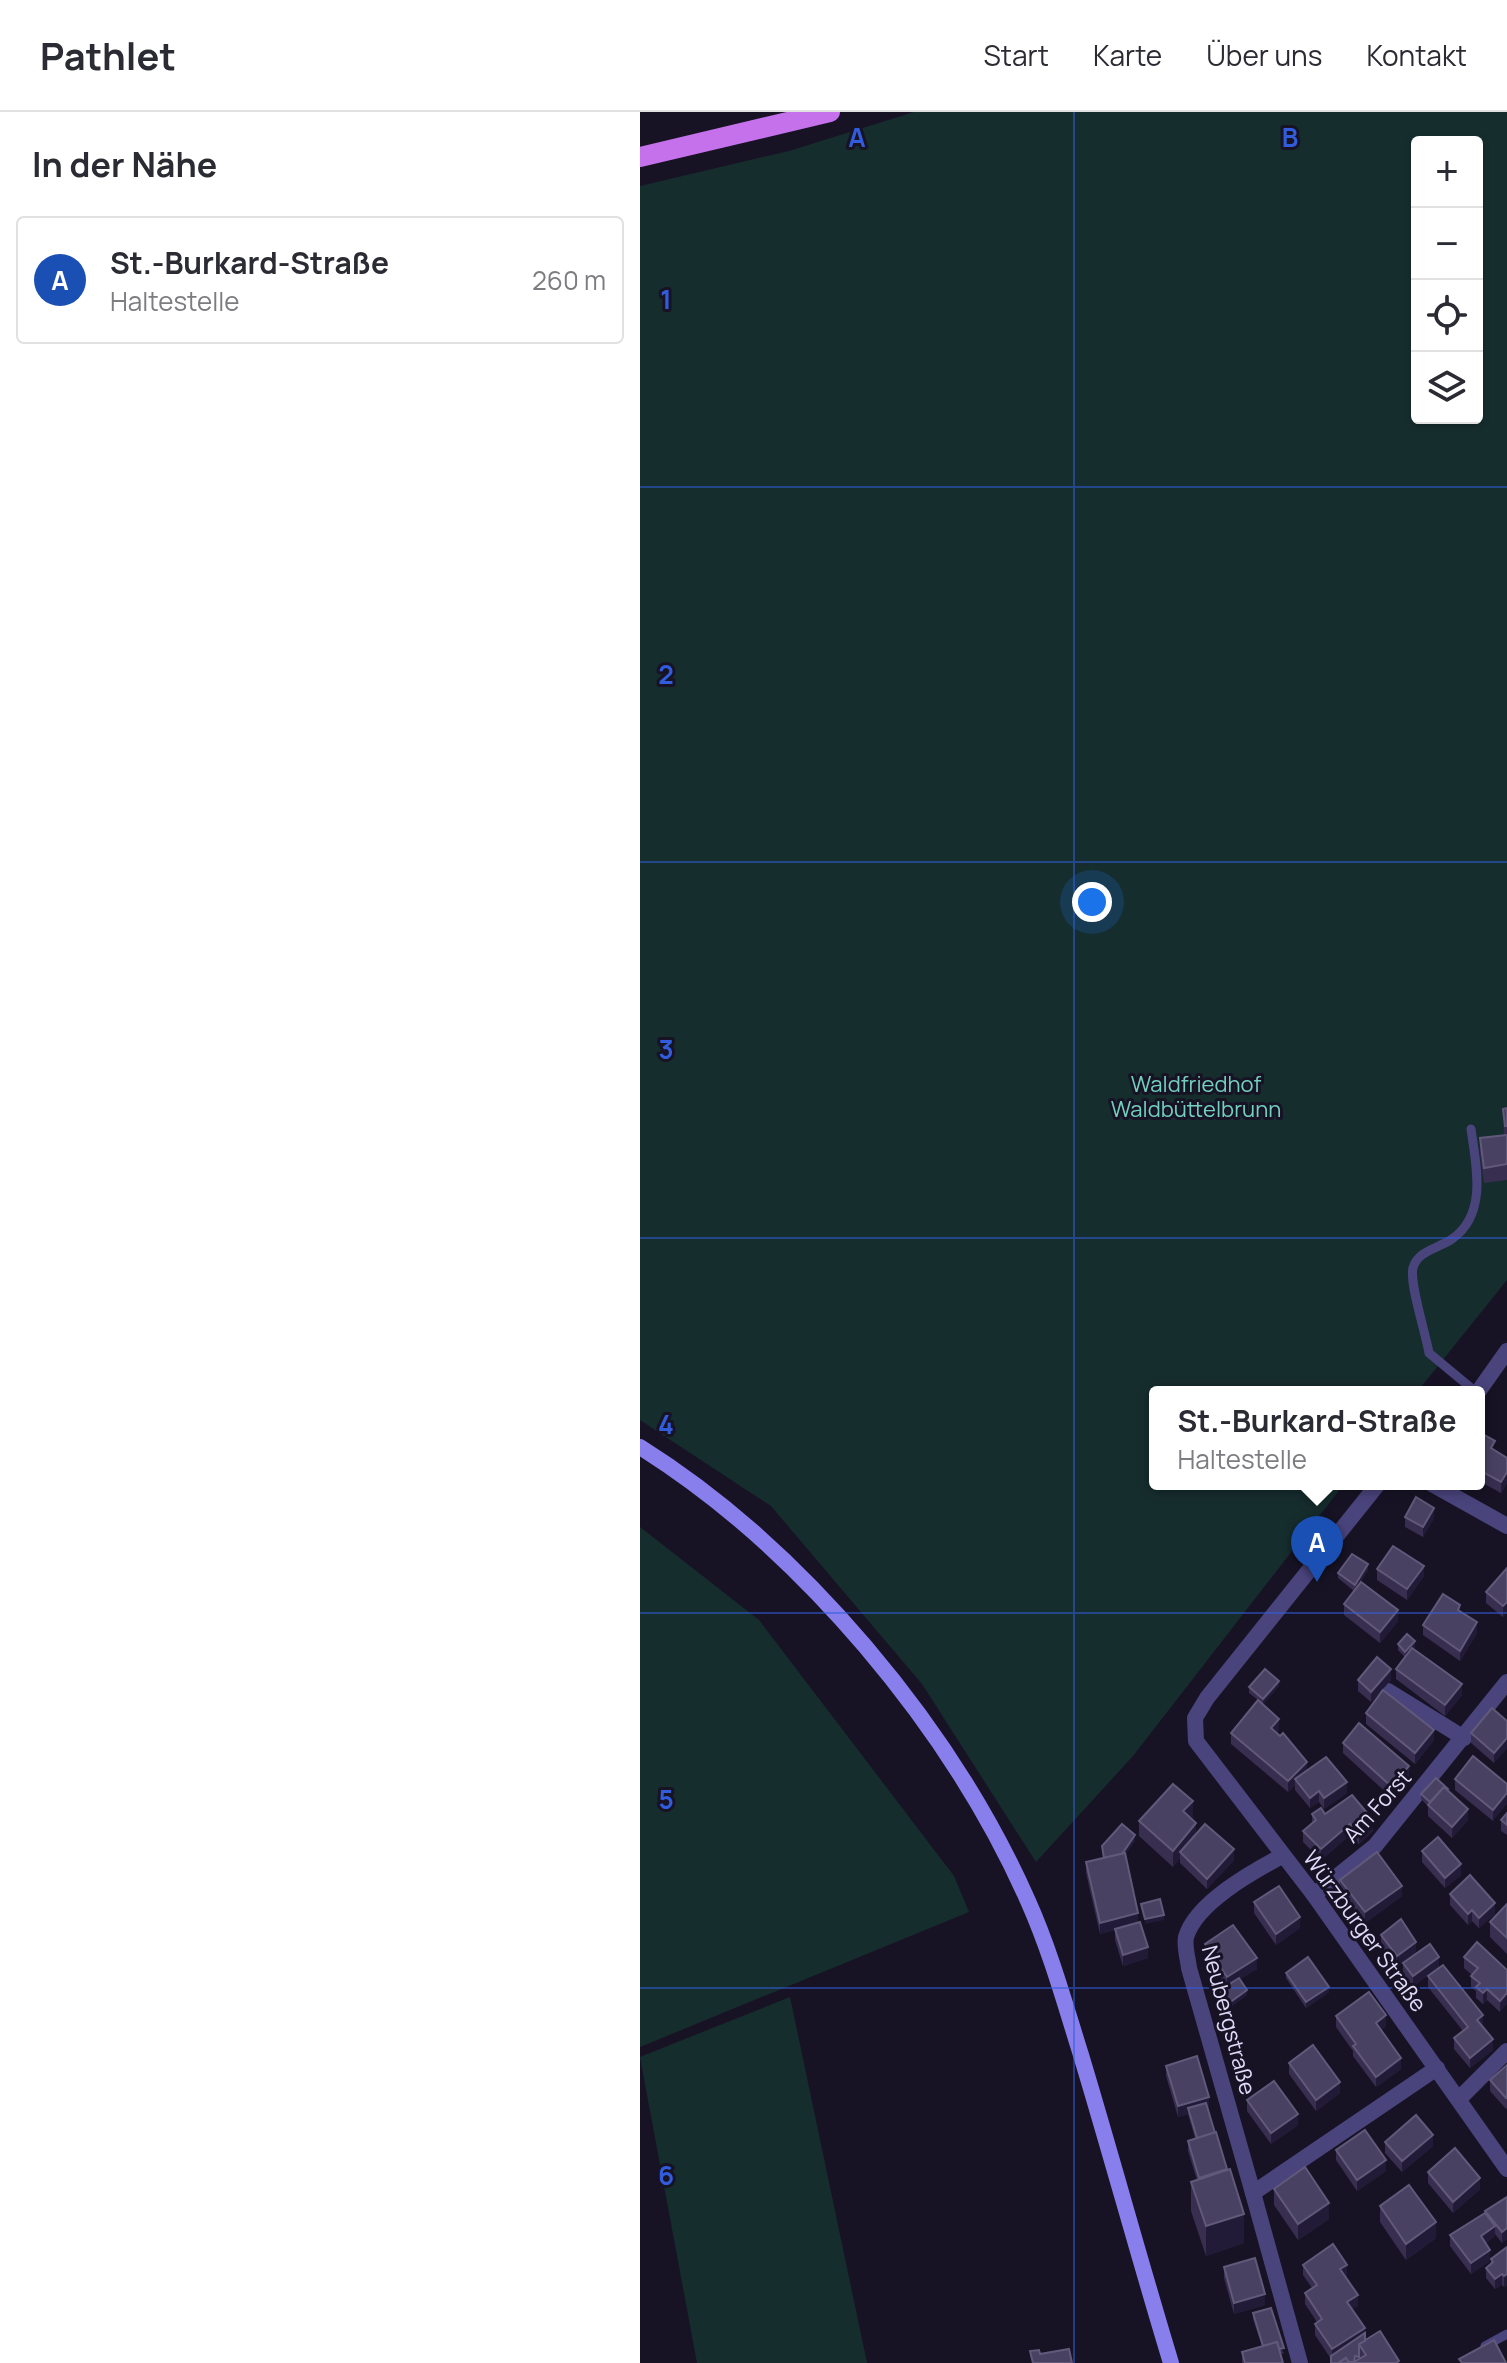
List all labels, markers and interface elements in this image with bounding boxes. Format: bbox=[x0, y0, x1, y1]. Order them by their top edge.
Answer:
text: Pathlet bbox=[40, 29, 176, 81]
text: Start bbox=[984, 36, 1049, 74]
text: Karte bbox=[1093, 36, 1162, 74]
text: Über uns bbox=[1206, 36, 1322, 74]
text: Kontakt bbox=[1366, 36, 1467, 74]
text: A bbox=[848, 119, 866, 155]
text: B bbox=[1282, 119, 1298, 155]
map controls bbox=[1411, 136, 1483, 424]
button: + bbox=[1411, 136, 1483, 208]
text: In der Nähe bbox=[32, 141, 217, 187]
button: − bbox=[1411, 208, 1483, 280]
text: St.-Burkard-Straße bbox=[110, 242, 389, 283]
text: A bbox=[51, 262, 69, 298]
text: 260 m bbox=[532, 262, 606, 298]
button: locate bbox=[1411, 280, 1483, 352]
text: 1 bbox=[660, 281, 672, 317]
text: Haltestelle bbox=[110, 283, 239, 319]
button: layers bbox=[1411, 352, 1483, 424]
text: 2 bbox=[658, 656, 674, 692]
your location bbox=[1072, 882, 1112, 922]
text: 3 bbox=[658, 1031, 674, 1067]
park label: Waldfriedhof Waldbüttelbrunn bbox=[1111, 1069, 1281, 1124]
popup bbox=[1149, 1386, 1485, 1490]
text: St.-Burkard-Straße bbox=[1178, 1400, 1456, 1441]
text: 4 bbox=[658, 1406, 674, 1442]
text: Haltestelle bbox=[1178, 1441, 1307, 1477]
pin: A bbox=[1291, 1516, 1343, 1582]
street label: Am Forst bbox=[1336, 1763, 1418, 1849]
text: 5 bbox=[658, 1781, 674, 1817]
street label: Würzburger Straße bbox=[1296, 1844, 1434, 2018]
street label: Neubergstraße bbox=[1195, 1942, 1263, 2098]
text: 6 bbox=[658, 2157, 674, 2193]

